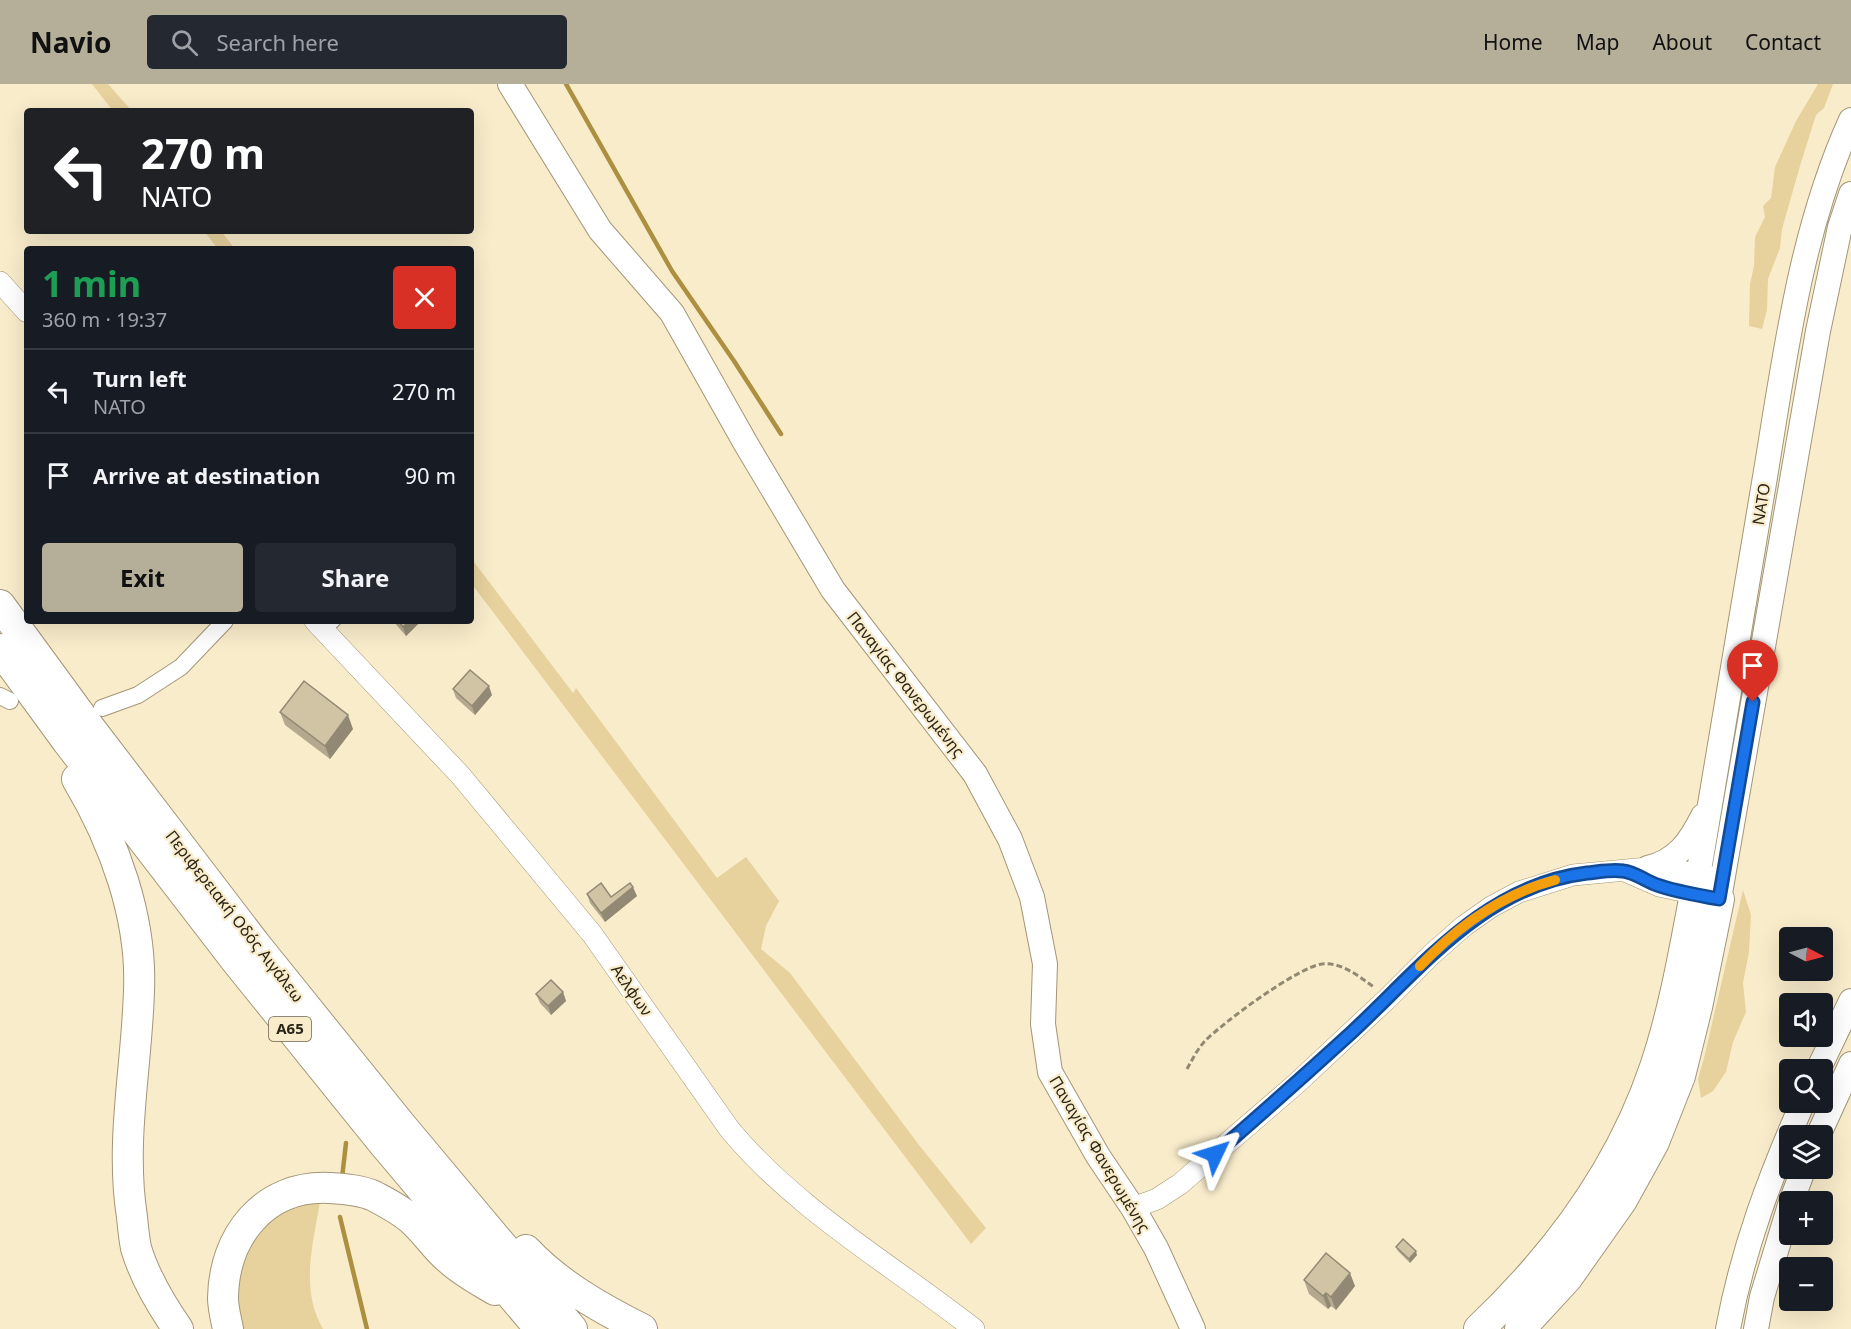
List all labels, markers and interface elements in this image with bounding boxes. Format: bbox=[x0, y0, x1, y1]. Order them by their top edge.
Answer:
search box bbox=[147, 15, 567, 69]
text: Navio bbox=[30, 23, 111, 61]
icon: search bbox=[168, 26, 201, 59]
text: Search here bbox=[216, 27, 339, 57]
text: Home bbox=[1483, 28, 1543, 56]
text: Map bbox=[1576, 28, 1619, 56]
text: About bbox=[1652, 28, 1712, 56]
text: Contact bbox=[1745, 28, 1821, 56]
text: 270 m bbox=[141, 124, 265, 181]
icon: left bbox=[42, 132, 120, 210]
text: ΝΑΤΟ bbox=[141, 178, 212, 215]
text: 1 min bbox=[42, 259, 141, 308]
button: close bbox=[393, 266, 456, 329]
text: 360 m · 19:37 bbox=[42, 306, 167, 333]
text: Turn left bbox=[93, 363, 187, 393]
icon: left bbox=[42, 375, 75, 408]
text: 270 m bbox=[392, 376, 456, 406]
text: ΝΑΤΟ bbox=[93, 393, 146, 420]
icon: arrive bbox=[42, 459, 75, 492]
text: Arrive at destination bbox=[93, 460, 320, 490]
text: 90 m bbox=[405, 460, 456, 490]
street label: ΝΑΤΟ bbox=[1747, 481, 1775, 527]
button: Exit bbox=[42, 543, 243, 612]
button: Share bbox=[255, 543, 456, 612]
street label: Παναγίας Φανερωμένης bbox=[842, 607, 970, 762]
pin bbox=[1727, 640, 1778, 702]
icon: arrive bbox=[1736, 649, 1769, 682]
street label: Περιφερειακή Οδός Αιγάλεω bbox=[161, 825, 309, 1007]
north arrow bbox=[1779, 927, 1833, 981]
map controls bbox=[1779, 927, 1833, 1311]
street label: Αελφων bbox=[606, 960, 658, 1020]
button: sound bbox=[1779, 993, 1833, 1047]
road number: Α65 bbox=[269, 1017, 311, 1041]
button: search bbox=[1779, 1059, 1833, 1113]
street label: Παναγίας Φανερωμένης bbox=[1044, 1072, 1156, 1237]
position arrow bbox=[1183, 1122, 1247, 1186]
button: layers bbox=[1779, 1125, 1833, 1179]
button: + bbox=[1779, 1191, 1833, 1245]
button: − bbox=[1779, 1257, 1833, 1311]

